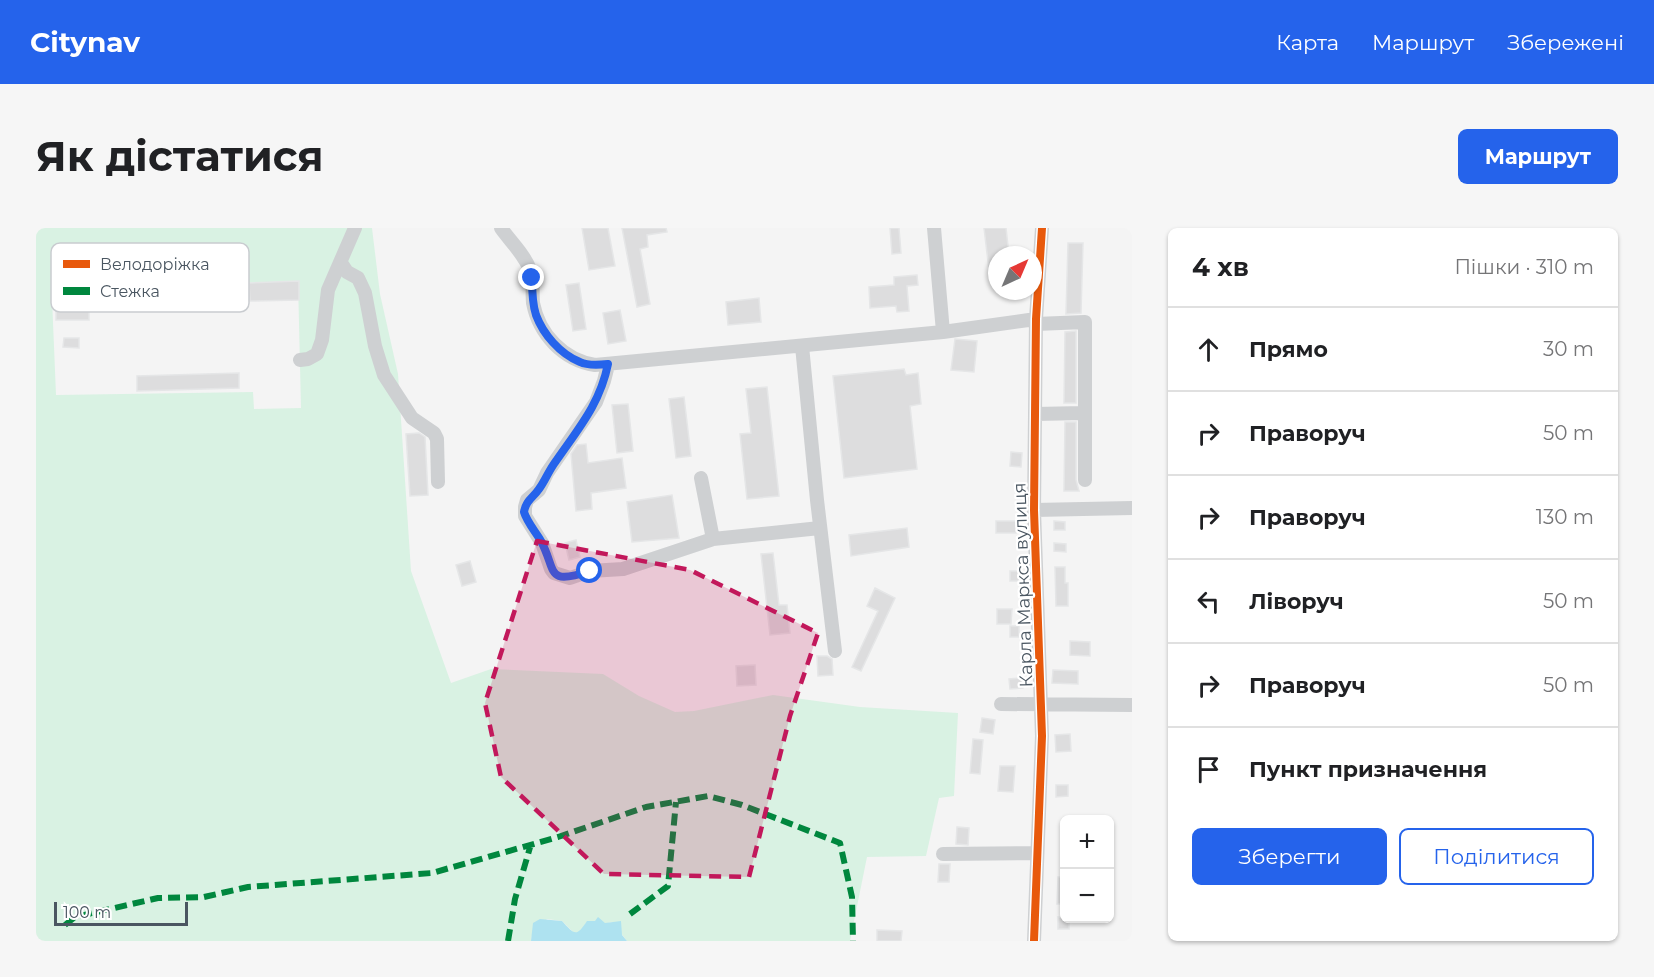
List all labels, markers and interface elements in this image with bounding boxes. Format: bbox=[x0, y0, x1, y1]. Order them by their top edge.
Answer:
text: Citynav bbox=[30, 25, 140, 59]
text: Карта bbox=[1276, 30, 1339, 55]
text: Маршрут bbox=[1372, 30, 1474, 55]
text: Збережені bbox=[1507, 30, 1624, 55]
button: Маршрут bbox=[1458, 129, 1618, 184]
text: Як дістатися bbox=[36, 130, 324, 182]
legend bbox=[51, 243, 249, 312]
north arrow bbox=[988, 246, 1042, 300]
text: 4 хв bbox=[1192, 251, 1249, 283]
text: Велодоріжка bbox=[100, 255, 210, 274]
text: Пішки · 310 m bbox=[1454, 255, 1594, 279]
route end bbox=[518, 264, 544, 290]
text: Стежка bbox=[100, 282, 160, 301]
icon: ahead bbox=[1192, 333, 1225, 366]
text: Прямо bbox=[1249, 336, 1328, 363]
text: 30 m bbox=[1543, 337, 1594, 361]
icon: right bbox=[1192, 417, 1225, 450]
text: Праворуч bbox=[1249, 420, 1366, 447]
text: 50 m bbox=[1543, 421, 1594, 445]
street label: Карла Маркса вулиця bbox=[1008, 482, 1038, 688]
icon: right bbox=[1192, 501, 1225, 534]
text: Праворуч bbox=[1249, 504, 1366, 531]
text: 130 m bbox=[1536, 505, 1594, 529]
route start bbox=[576, 557, 602, 583]
icon: left bbox=[1192, 585, 1225, 618]
text: Ліворуч bbox=[1249, 588, 1344, 615]
text: 50 m bbox=[1543, 589, 1594, 613]
icon: right bbox=[1192, 669, 1225, 702]
text: Праворуч bbox=[1249, 672, 1366, 699]
text: 50 m bbox=[1543, 673, 1594, 697]
icon: arrive bbox=[1192, 753, 1225, 786]
text: Пункт призначення bbox=[1249, 756, 1487, 783]
map controls bbox=[1060, 815, 1114, 923]
button: + bbox=[1060, 815, 1114, 869]
button: Зберегти bbox=[1192, 828, 1387, 885]
button: Поділитися bbox=[1399, 828, 1594, 885]
button: − bbox=[1060, 869, 1114, 923]
scale bar bbox=[54, 899, 188, 926]
text: 100 m bbox=[63, 903, 111, 922]

